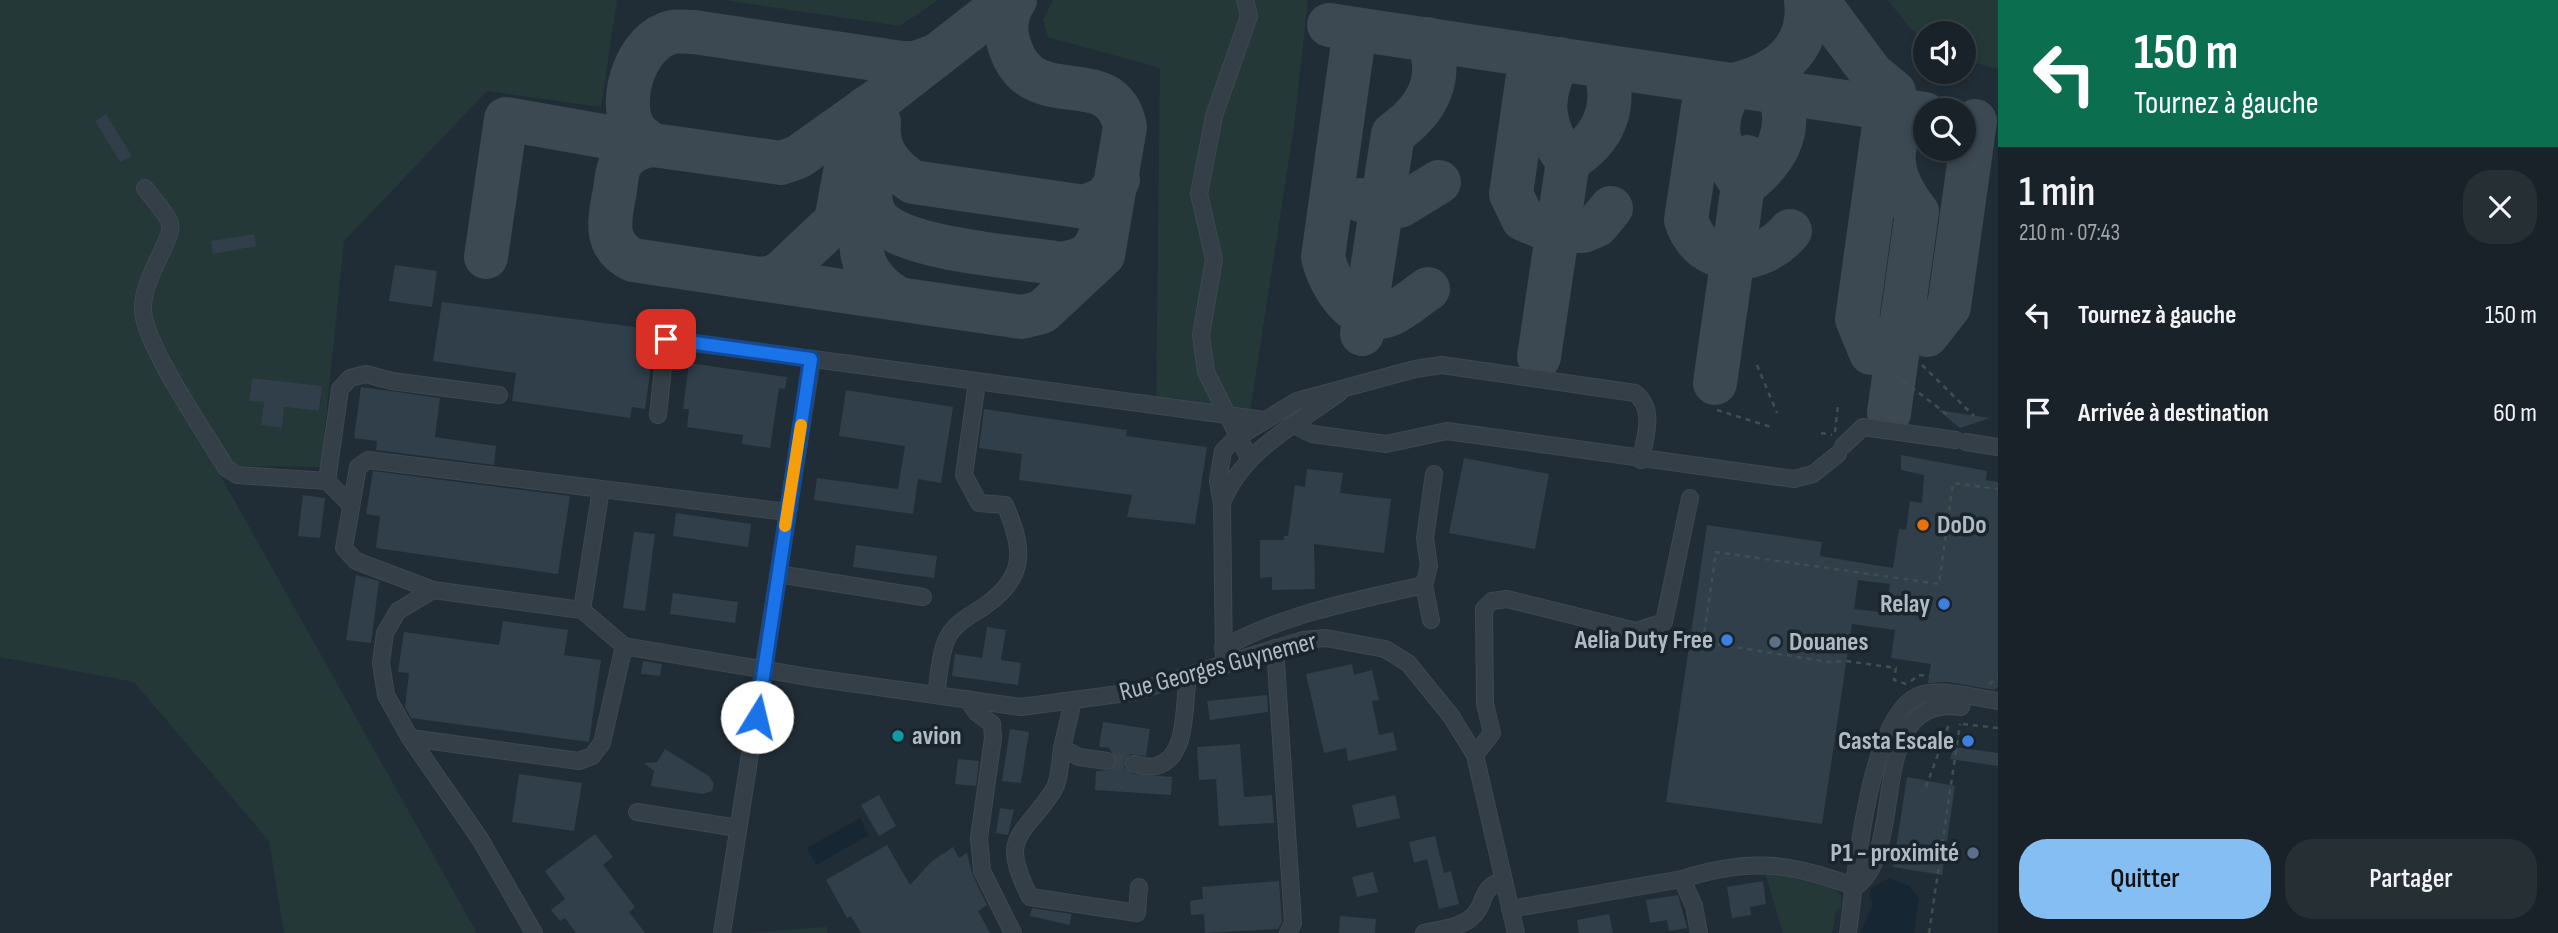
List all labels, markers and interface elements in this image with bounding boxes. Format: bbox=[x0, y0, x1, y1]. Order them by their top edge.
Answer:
map controls bbox=[1913, 21, 1976, 161]
button: sound bbox=[1913, 21, 1976, 84]
text: 150 m bbox=[2134, 24, 2238, 83]
icon: left bbox=[2019, 28, 2110, 119]
text: Tournez à gauche bbox=[2134, 84, 2319, 123]
button: search bbox=[1913, 98, 1976, 161]
text: 1 min bbox=[2019, 167, 2095, 218]
button: close bbox=[2463, 170, 2537, 244]
text: 210 m · 07:43 bbox=[2019, 219, 2120, 247]
icon: left bbox=[2019, 296, 2057, 334]
text: Tournez à gauche bbox=[2078, 300, 2236, 331]
text: 150 m bbox=[2485, 300, 2537, 331]
pin bbox=[636, 309, 696, 369]
icon: arrive bbox=[647, 320, 685, 358]
icon: arrive bbox=[2019, 394, 2057, 432]
text: Arrivée à destination bbox=[2078, 398, 2269, 429]
text: 60 m bbox=[2493, 398, 2537, 429]
place label: DoDo bbox=[1937, 510, 1987, 541]
marker: DoDo bbox=[1915, 517, 1931, 533]
place label: Relay bbox=[1880, 589, 1930, 620]
marker: Relay bbox=[1936, 596, 1952, 612]
place label: Aelia Duty Free bbox=[1574, 625, 1713, 656]
street label: Rue Georges Guynemer bbox=[1116, 626, 1320, 708]
place label: Douanes bbox=[1789, 627, 1868, 658]
marker: Aelia Duty Free bbox=[1719, 632, 1735, 648]
marker: Douanes bbox=[1767, 634, 1783, 650]
position arrow bbox=[720, 680, 794, 754]
place label: avion bbox=[912, 721, 962, 752]
place label: Casta Escale bbox=[1838, 726, 1954, 757]
marker: avion bbox=[890, 728, 906, 744]
marker: Casta Escale bbox=[1960, 733, 1976, 749]
place label: P1 - proximité bbox=[1830, 838, 1959, 869]
button: Quitter bbox=[2019, 839, 2271, 919]
button: Partager bbox=[2285, 839, 2537, 919]
marker: P1 - proximité bbox=[1965, 845, 1981, 861]

